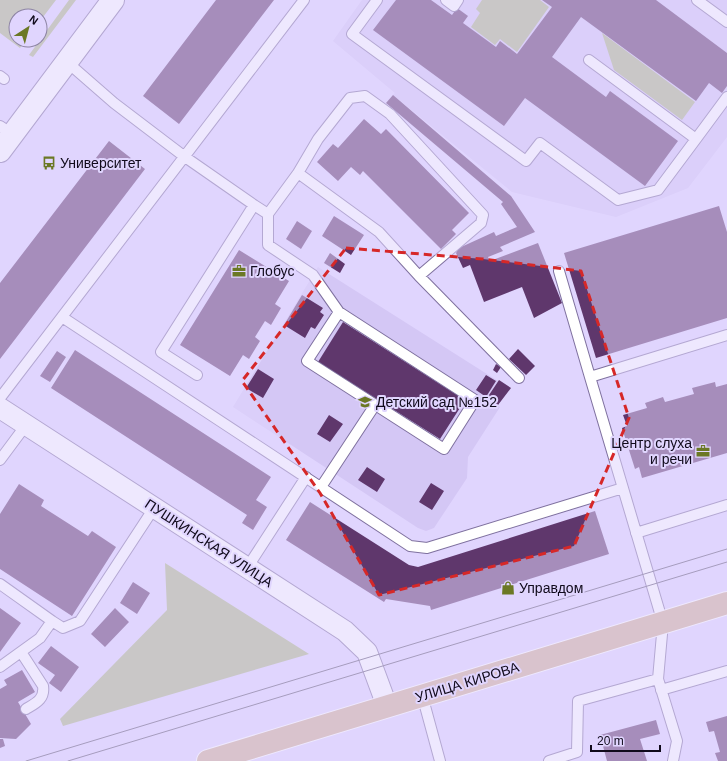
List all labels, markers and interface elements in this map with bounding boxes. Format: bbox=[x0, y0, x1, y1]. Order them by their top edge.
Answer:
north arrow bbox=[8, 8, 48, 48]
text: N bbox=[27, 13, 41, 27]
bus stop icon: Университет bbox=[41, 155, 57, 171]
place label: Университет bbox=[60, 155, 142, 171]
office icon: Глобус bbox=[231, 263, 247, 279]
place label: Глобус bbox=[250, 263, 294, 279]
school or university icon: Детский сад №152 bbox=[357, 394, 373, 410]
place label: Детский сад №152 bbox=[376, 394, 497, 410]
place label: Центр слуха и речи bbox=[611, 435, 692, 467]
office icon: Центр слуха и речи bbox=[695, 443, 711, 459]
street label: ПУШКИНСКАЯ УЛИЦА bbox=[142, 496, 276, 591]
shop icon: Управдом bbox=[500, 580, 516, 596]
place label: Управдом bbox=[519, 580, 583, 596]
street label: УЛИЦА КИРОВА bbox=[413, 658, 521, 705]
scale bar bbox=[591, 727, 660, 753]
text: 20 m bbox=[597, 734, 624, 748]

